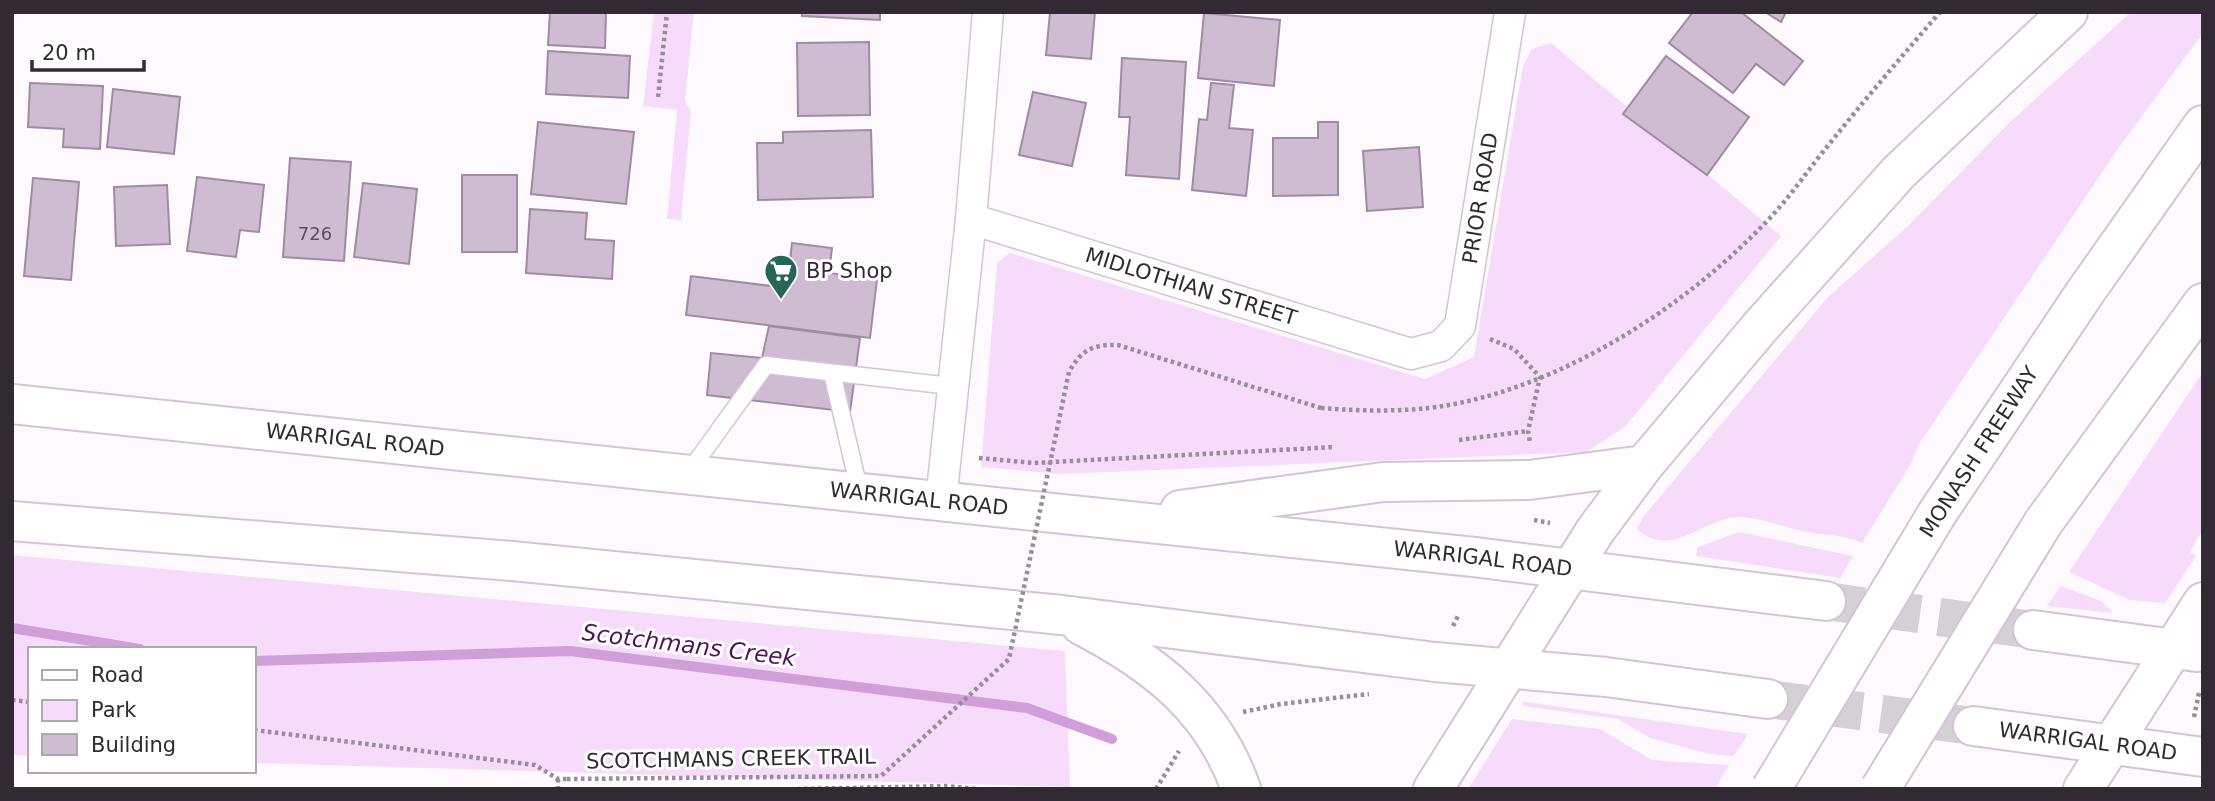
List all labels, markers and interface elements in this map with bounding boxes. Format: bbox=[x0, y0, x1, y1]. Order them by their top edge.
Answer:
scale bar bbox=[32, 28, 144, 72]
text: 20 m bbox=[42, 41, 96, 65]
street label: PRIOR ROAD bbox=[1458, 131, 1503, 266]
house number: 726 bbox=[298, 223, 332, 244]
street label: MIDLOTHIAN STREET bbox=[1083, 243, 1300, 330]
supermarket icon: BP Shop bbox=[762, 252, 800, 301]
place label: BP Shop bbox=[806, 259, 893, 283]
street label: MONASH FREEWAY bbox=[1915, 362, 2043, 542]
street label: WARRIGAL ROAD bbox=[264, 419, 446, 461]
street label: WARRIGAL ROAD bbox=[828, 478, 1010, 520]
street label: WARRIGAL ROAD bbox=[1392, 537, 1574, 581]
water label: Scotchmans Creek bbox=[581, 619, 799, 671]
legend bbox=[28, 647, 256, 773]
text: Road bbox=[91, 663, 144, 687]
text: Park bbox=[91, 698, 137, 722]
street label: WARRIGAL ROAD bbox=[1997, 718, 2179, 765]
text: Building bbox=[91, 733, 176, 757]
street label: SCOTCHMANS CREEK TRAIL bbox=[586, 744, 876, 774]

